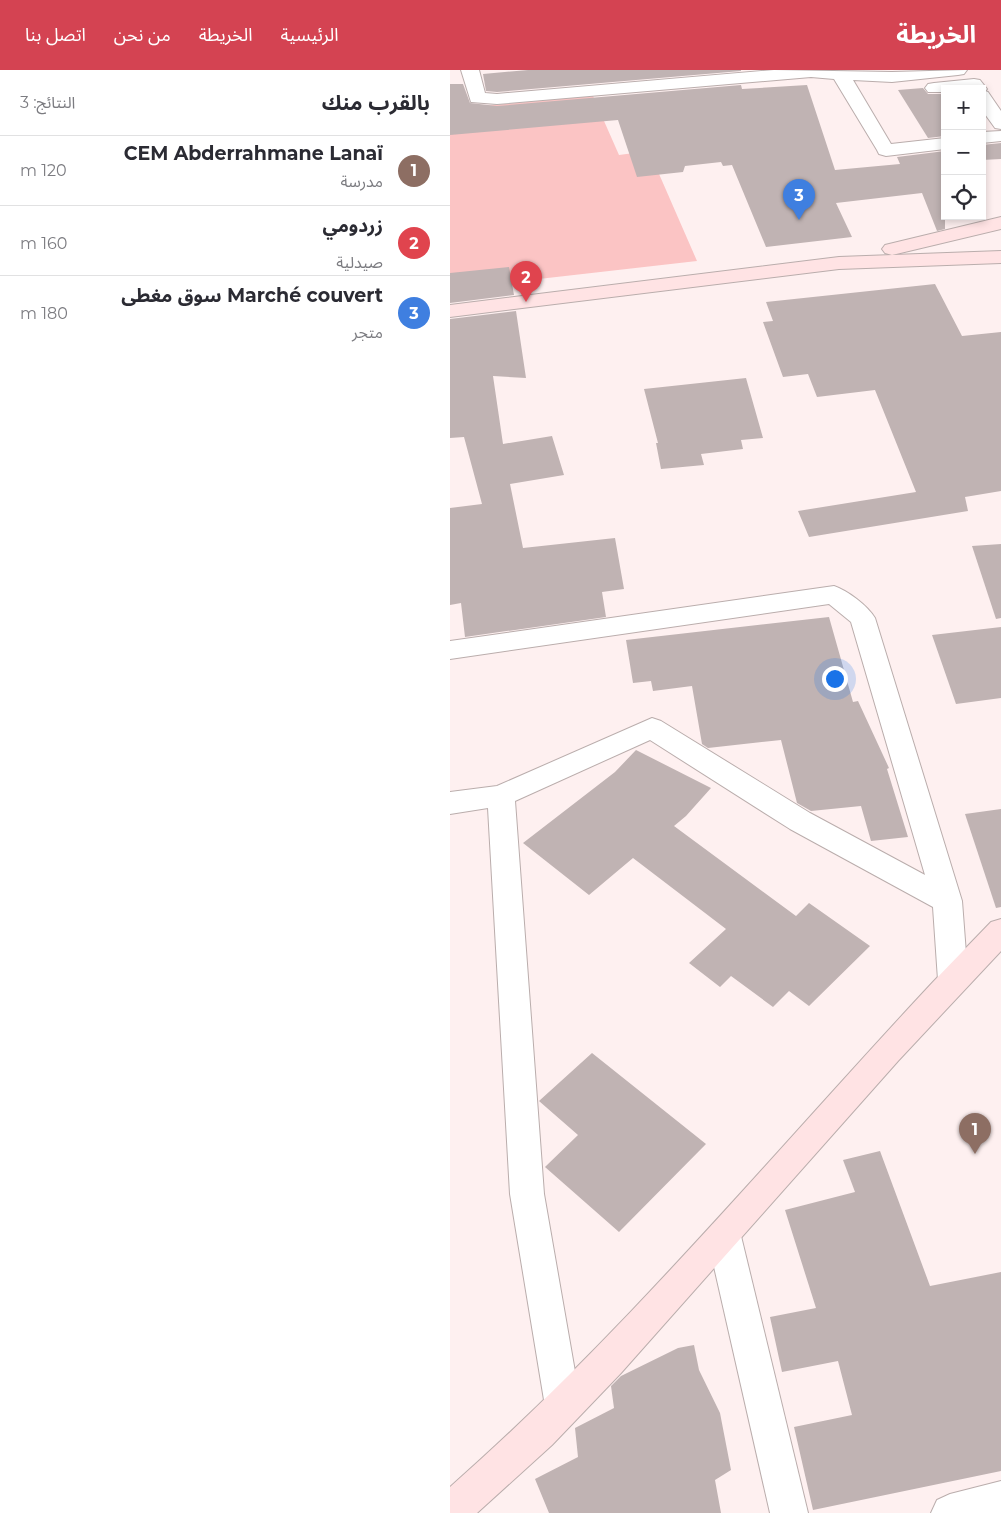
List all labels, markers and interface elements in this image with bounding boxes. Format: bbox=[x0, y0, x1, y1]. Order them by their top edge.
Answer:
text: الخريطة bbox=[896, 20, 976, 49]
text: اتصل بنا bbox=[25, 24, 86, 46]
text: من نحن bbox=[114, 24, 171, 46]
text: الخريطة bbox=[199, 24, 253, 46]
text: الرئيسية bbox=[281, 24, 338, 46]
map controls bbox=[941, 85, 986, 220]
button: + bbox=[941, 85, 986, 130]
text: بالقرب منك bbox=[322, 90, 430, 115]
text: النتائج: 3 bbox=[20, 93, 75, 112]
button: − bbox=[941, 130, 986, 175]
text: CEM Abderrahmane Lanaï bbox=[124, 142, 383, 165]
text: 120 m bbox=[20, 161, 67, 180]
text: 1 bbox=[411, 161, 417, 180]
text: مدرسة bbox=[340, 172, 383, 191]
button: locate bbox=[941, 175, 986, 220]
pin: 3 bbox=[783, 179, 815, 220]
text: زردومي bbox=[322, 214, 383, 237]
text: 160 m bbox=[20, 234, 67, 253]
text: 2 bbox=[409, 234, 419, 253]
text: صيدلية bbox=[336, 253, 383, 272]
pin: 2 bbox=[510, 261, 542, 302]
text: Marché couvert سوق مغطى bbox=[121, 284, 383, 307]
text: 180 m bbox=[20, 304, 68, 323]
text: 3 bbox=[409, 304, 419, 323]
text: متجر bbox=[352, 323, 383, 342]
your location bbox=[822, 666, 848, 692]
pin: 1 bbox=[959, 1113, 991, 1154]

